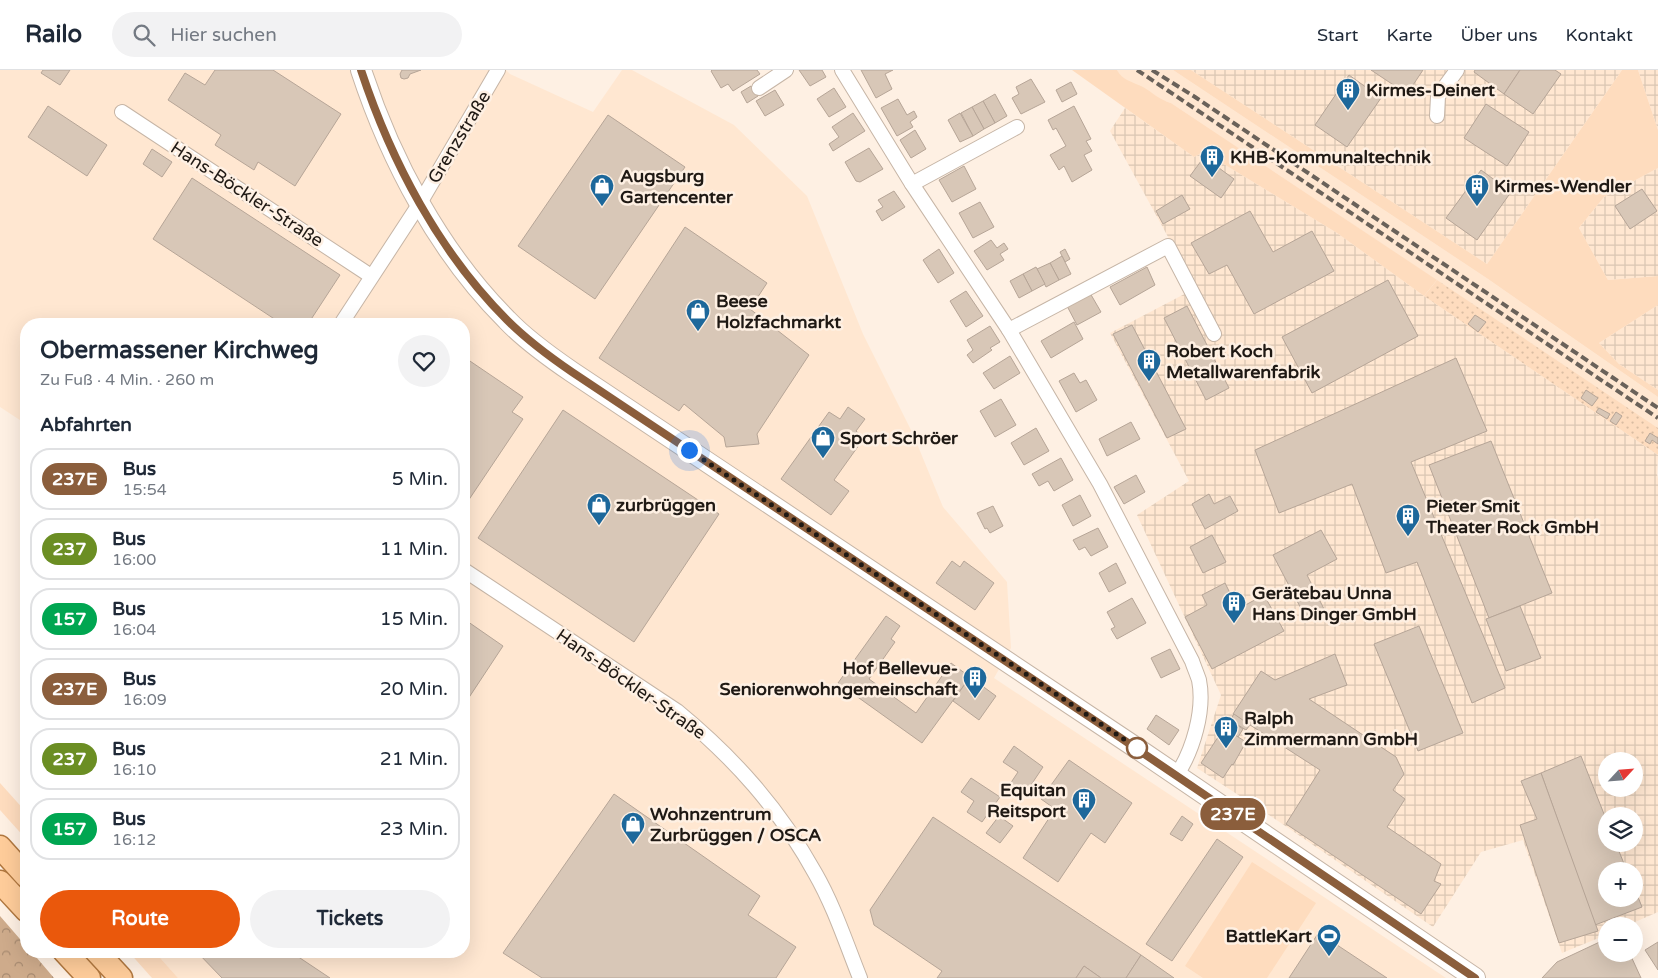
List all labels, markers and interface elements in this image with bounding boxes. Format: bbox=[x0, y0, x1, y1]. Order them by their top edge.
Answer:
search box bbox=[112, 12, 462, 57]
text: Railo bbox=[25, 20, 82, 49]
icon: search bbox=[130, 21, 158, 49]
text: Hier suchen bbox=[170, 24, 277, 46]
text: Start bbox=[1317, 24, 1358, 46]
text: Karte bbox=[1386, 24, 1432, 46]
text: Über uns bbox=[1460, 24, 1538, 46]
text: Kontakt bbox=[1566, 24, 1633, 46]
building icon: Kirmes-Deinert bbox=[1335, 77, 1361, 111]
place label: Kirmes-Deinert bbox=[1366, 79, 1495, 101]
street label: Grenzstraße bbox=[423, 87, 495, 187]
street label: Hans-Böckler-Straße bbox=[167, 136, 327, 252]
building icon: KHB-Kommunaltechnik bbox=[1199, 144, 1225, 178]
place label: KHB-Kommunaltechnik bbox=[1230, 146, 1431, 168]
place label: Augsburg Gartencenter bbox=[620, 165, 734, 208]
shop icon: Augsburg Gartencenter bbox=[589, 173, 615, 207]
building icon: Kirmes-Wendler bbox=[1464, 173, 1490, 207]
place label: Kirmes-Wendler bbox=[1494, 175, 1633, 197]
place label: Beese Holzfachmarkt bbox=[716, 290, 841, 333]
shop icon: Beese Holzfachmarkt bbox=[685, 298, 711, 332]
button: heart bbox=[398, 335, 450, 387]
text: Obermassener Kirchweg bbox=[40, 336, 319, 365]
place label: Robert Koch Metallwarenfabrik bbox=[1166, 340, 1321, 383]
building icon: Robert Koch Metallwarenfabrik bbox=[1136, 348, 1162, 382]
text: Zu Fuß · 4 Min. · 260 m bbox=[40, 370, 214, 390]
text: Abfahrten bbox=[40, 414, 132, 436]
shop icon: Sport Schröer bbox=[810, 425, 836, 459]
place label: Sport Schröer bbox=[840, 427, 959, 449]
your location bbox=[677, 438, 702, 463]
text: Bus bbox=[122, 458, 156, 480]
text: 237E bbox=[52, 468, 97, 490]
text: 5 Min. bbox=[392, 468, 448, 490]
text: 15:54 bbox=[122, 480, 167, 500]
shop icon: zurbrüggen bbox=[586, 492, 612, 526]
place label: zurbrüggen bbox=[616, 494, 716, 516]
place label: Pieter Smit Theater Rock GmbH bbox=[1425, 495, 1599, 538]
building icon: Pieter Smit Theater Rock GmbH bbox=[1395, 503, 1421, 537]
text: Bus bbox=[112, 528, 146, 550]
text: 237 bbox=[53, 538, 86, 560]
text: 11 Min. bbox=[380, 538, 448, 560]
text: 16:00 bbox=[112, 550, 156, 570]
place label: Gerätebau Unna Hans Dinger GmbH bbox=[1252, 582, 1417, 625]
building icon: Gerätebau Unna Hans Dinger GmbH bbox=[1221, 590, 1247, 624]
text: Bus bbox=[112, 598, 146, 620]
text: 157 bbox=[53, 608, 86, 630]
text: 15 Min. bbox=[380, 608, 448, 630]
text: 16:04 bbox=[112, 620, 156, 640]
street label: Hans-Böckler-Straße bbox=[552, 624, 710, 744]
place label: Hof Bellevue- Seniorenwohngemeinschaft bbox=[719, 657, 958, 700]
building icon: Hof Bellevue- Seniorenwohngemeinschaft bbox=[962, 665, 988, 699]
text: Bus bbox=[122, 668, 156, 690]
text: 237E bbox=[52, 678, 97, 700]
text: 20 Min. bbox=[380, 678, 448, 700]
text: 16:09 bbox=[122, 690, 167, 710]
place label: Ralph Zimmermann GmbH bbox=[1244, 707, 1418, 750]
building icon: Ralph Zimmermann GmbH bbox=[1213, 715, 1239, 749]
unlabelled marker bbox=[1126, 737, 1148, 759]
text: Bus bbox=[112, 738, 146, 760]
text: 237 bbox=[53, 748, 86, 770]
text: 21 Min. bbox=[380, 748, 448, 770]
north arrow bbox=[1598, 752, 1642, 798]
map controls bbox=[1598, 752, 1643, 962]
text: 16:10 bbox=[112, 760, 156, 780]
place label: Equitan Reitsport bbox=[987, 779, 1066, 822]
building icon: Equitan Reitsport bbox=[1071, 787, 1097, 821]
line badge: 237E bbox=[1198, 798, 1268, 830]
place label: Wohnzentrum Zurbrüggen / OSCA bbox=[650, 803, 821, 846]
text: 237E bbox=[1210, 803, 1256, 825]
button: layers bbox=[1598, 807, 1643, 852]
text: Bus bbox=[112, 808, 146, 830]
shop icon: Wohnzentrum Zurbrüggen / OSCA bbox=[620, 811, 646, 845]
text: 157 bbox=[53, 818, 86, 840]
text: 23 Min. bbox=[380, 818, 448, 840]
text: 16:12 bbox=[112, 830, 156, 850]
button: + bbox=[1598, 862, 1643, 907]
button: Route bbox=[40, 890, 240, 948]
button: Tickets bbox=[250, 890, 450, 948]
button: − bbox=[1598, 917, 1643, 962]
sports icon: BattleKart bbox=[1316, 923, 1342, 957]
place label: BattleKart bbox=[1225, 925, 1312, 947]

